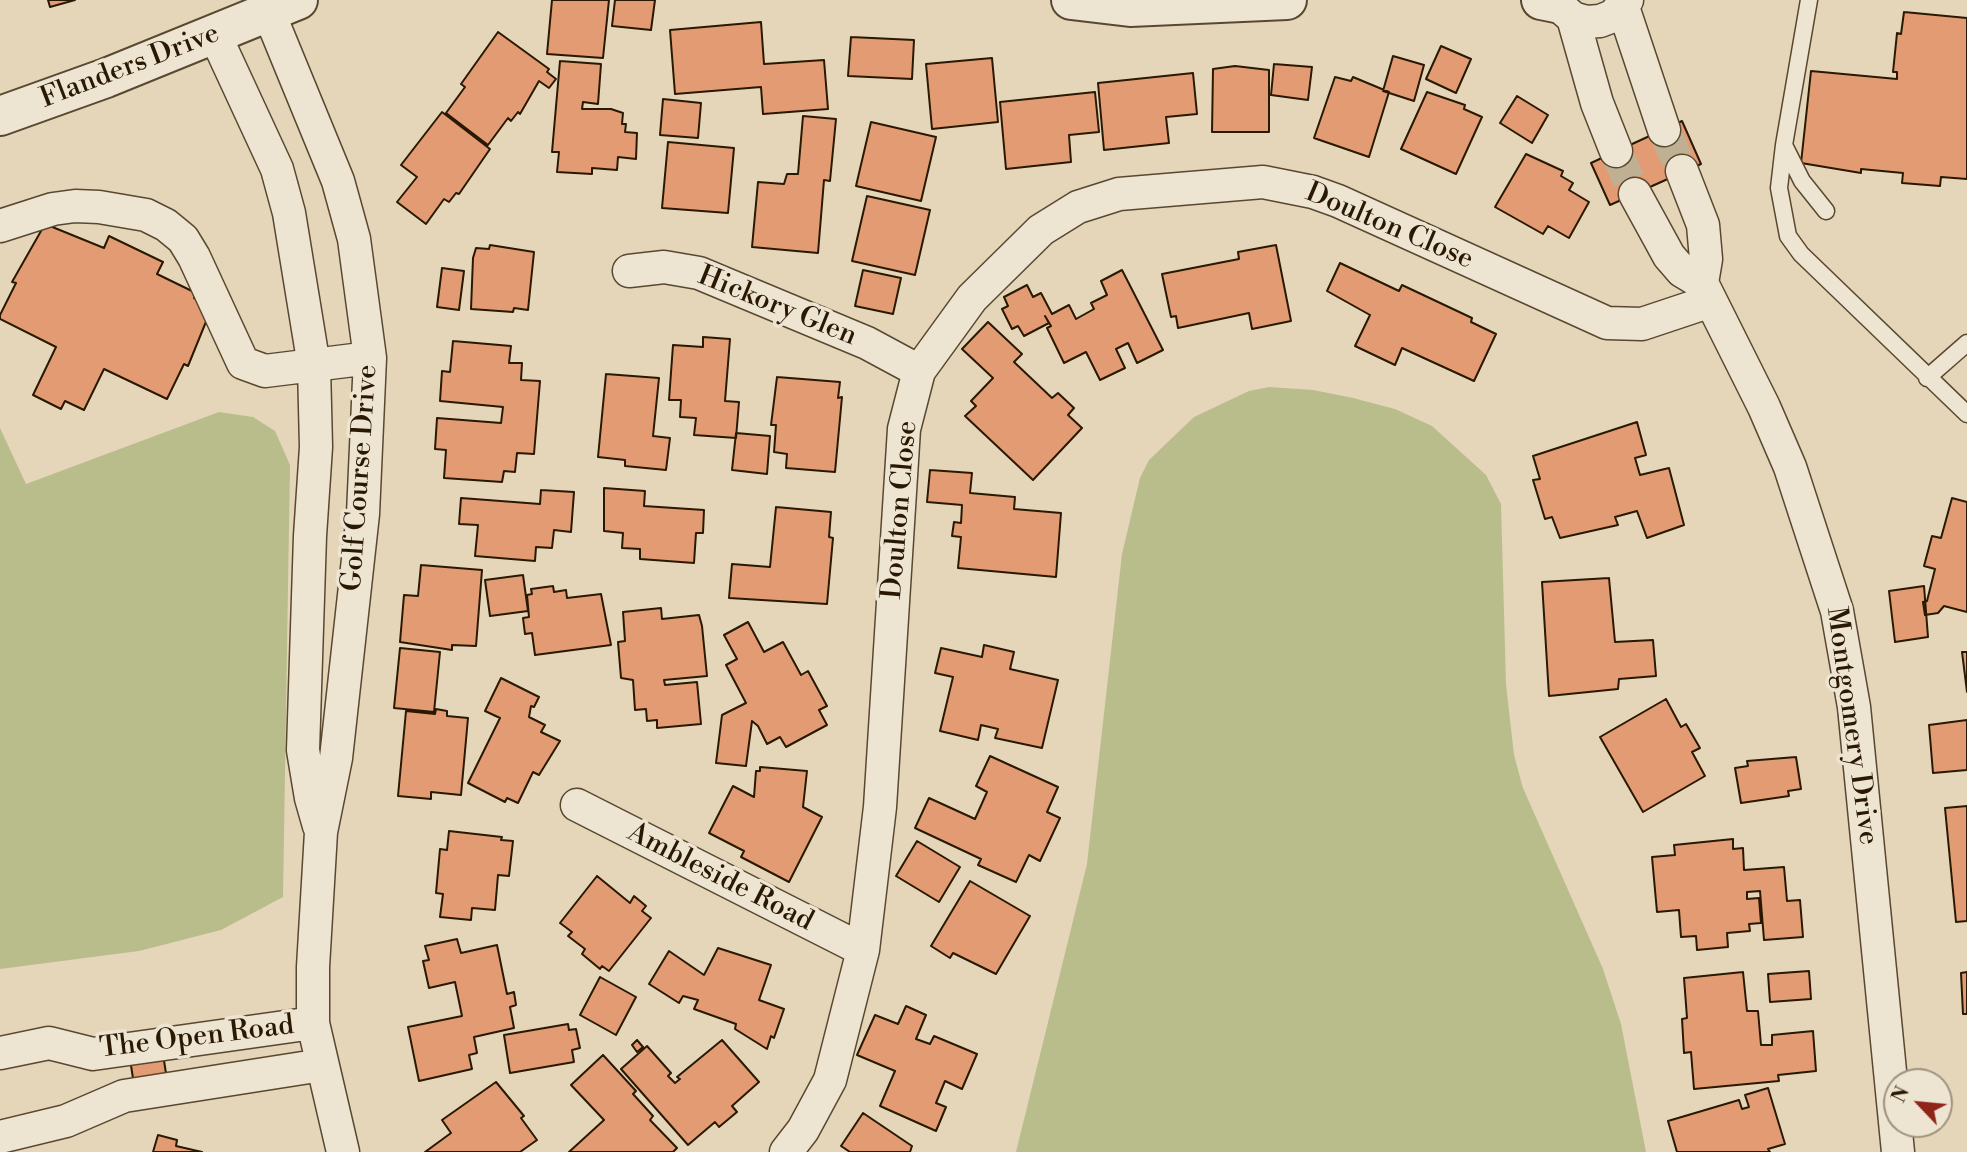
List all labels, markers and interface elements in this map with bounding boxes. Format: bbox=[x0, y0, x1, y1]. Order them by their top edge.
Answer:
street label: Flanders Drive bbox=[36, 17, 224, 117]
street label: Doulton Close bbox=[1300, 177, 1478, 277]
street label: Hickory Glen bbox=[693, 260, 861, 354]
street label: Golf Course Drive bbox=[336, 364, 386, 592]
street label: Doulton Close bbox=[876, 419, 926, 601]
street label: Montgomery Drive bbox=[1818, 605, 1884, 847]
street label: Ambleside Road bbox=[621, 817, 819, 939]
street label: The Open Road bbox=[98, 1009, 296, 1067]
north arrow bbox=[1883, 1068, 1953, 1138]
text: N bbox=[1887, 1083, 1915, 1107]

